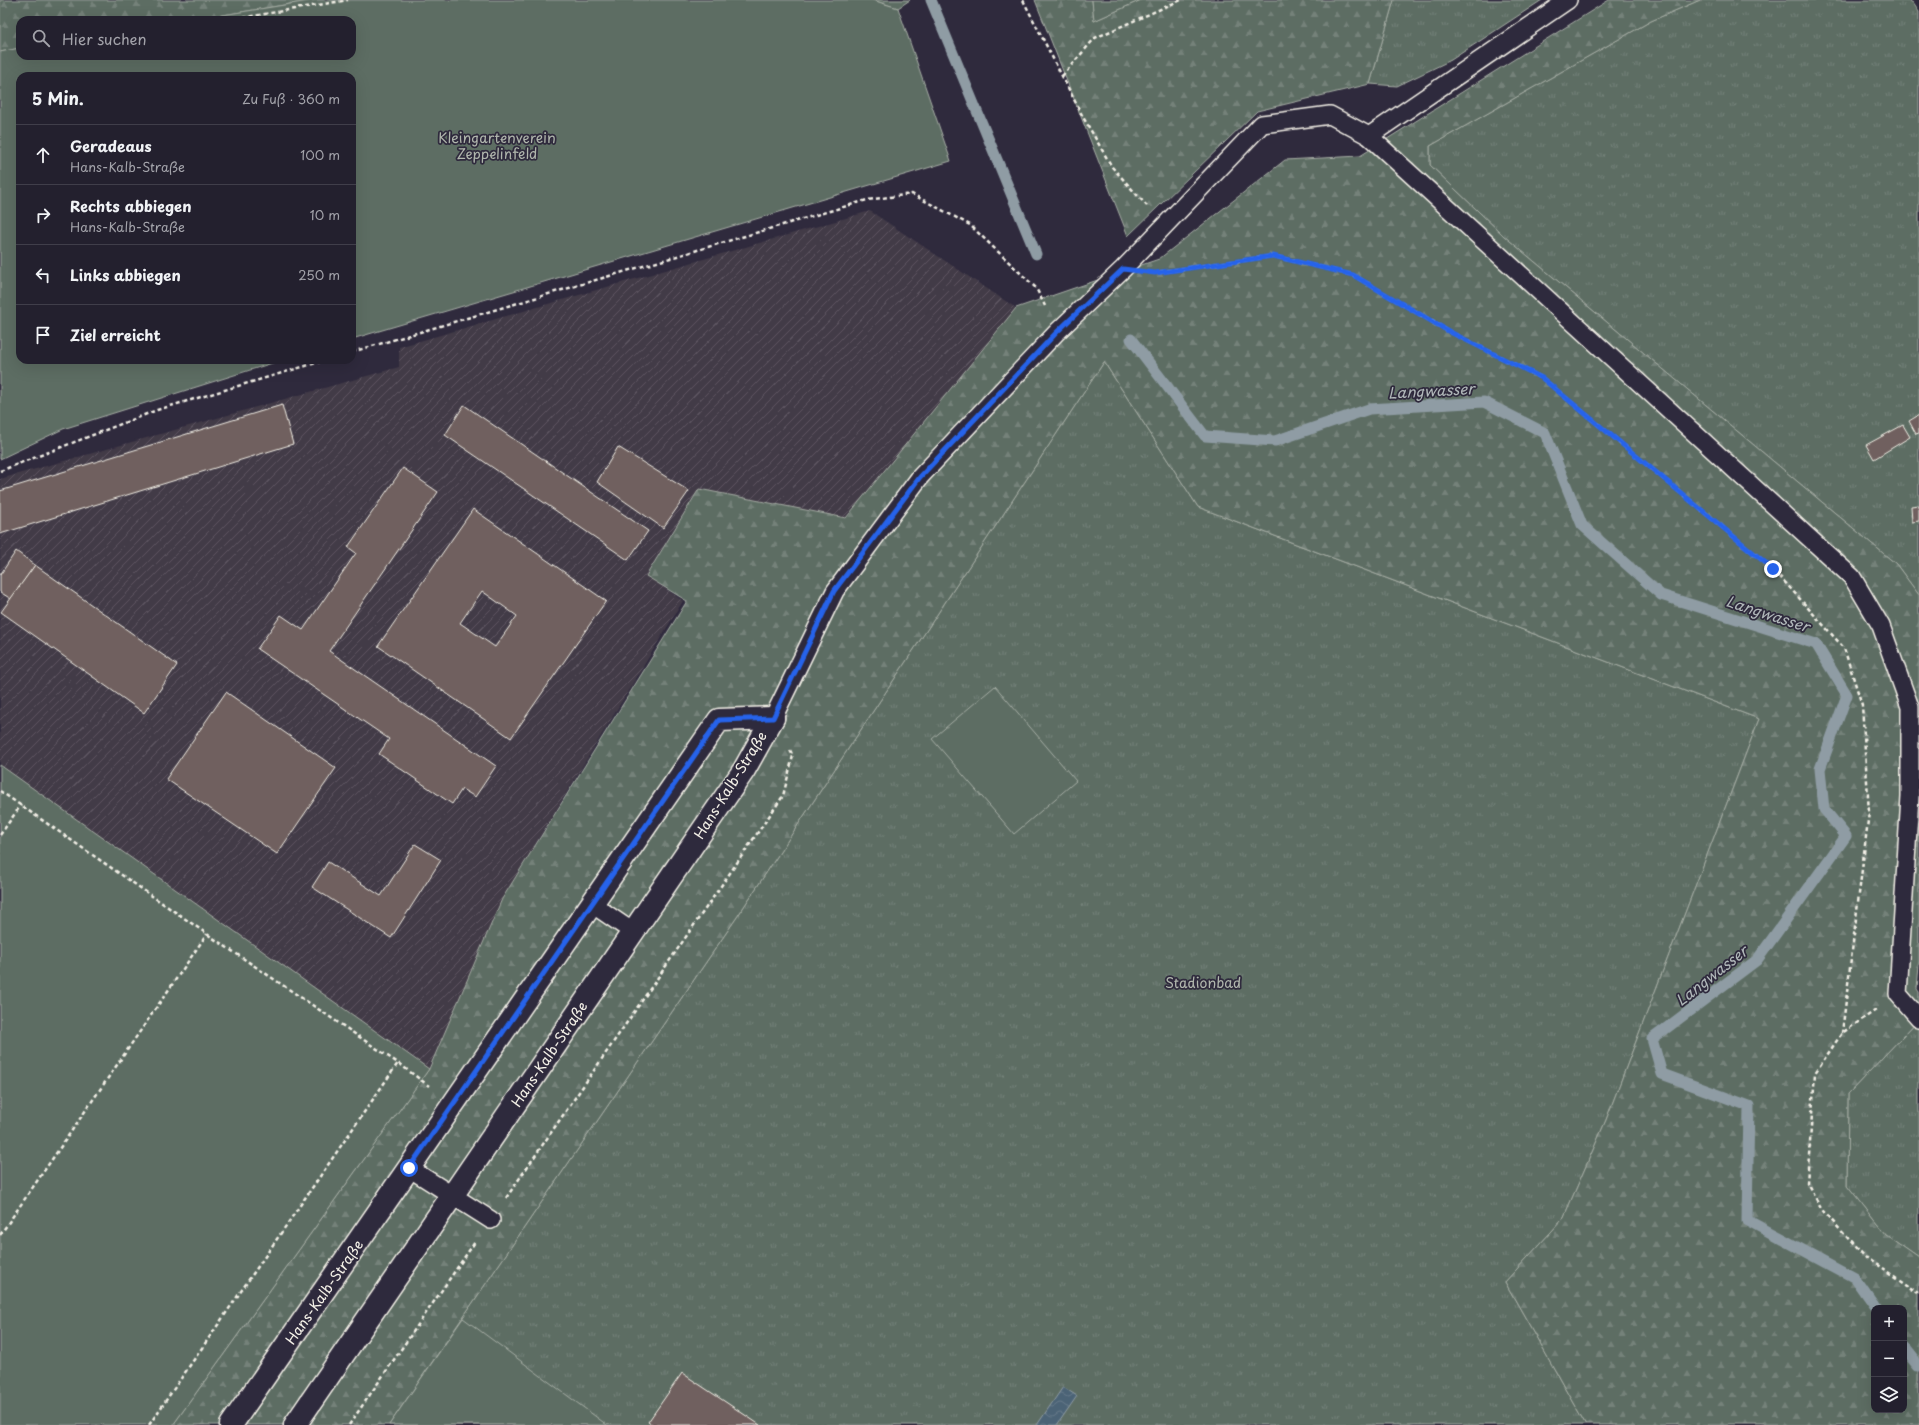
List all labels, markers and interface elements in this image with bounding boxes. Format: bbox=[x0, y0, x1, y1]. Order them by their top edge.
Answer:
search box bbox=[16, 16, 356, 60]
icon: search bbox=[30, 27, 52, 49]
text: Hier suchen bbox=[62, 27, 147, 50]
text: 5 Min. bbox=[32, 85, 84, 111]
text: Zu Fuß · 360 m bbox=[242, 89, 340, 108]
park label: Kleingartenverein Zeppelinfeld bbox=[438, 127, 556, 164]
text: Geradeaus bbox=[70, 134, 152, 157]
icon: ahead bbox=[32, 144, 54, 166]
text: 100 m bbox=[300, 145, 340, 164]
text: Hans-Kalb-Straße bbox=[70, 157, 185, 176]
text: Rechts abbiegen bbox=[70, 194, 191, 217]
icon: right bbox=[32, 204, 54, 226]
text: 10 m bbox=[310, 205, 340, 224]
text: Hans-Kalb-Straße bbox=[70, 217, 185, 236]
text: Links abbiegen bbox=[70, 263, 181, 286]
icon: left bbox=[32, 264, 54, 286]
text: 250 m bbox=[298, 265, 340, 284]
text: Ziel erreicht bbox=[70, 323, 161, 346]
icon: arrive bbox=[32, 324, 54, 346]
water label: Langwasser bbox=[1387, 376, 1477, 404]
route end bbox=[1764, 560, 1782, 578]
water label: Langwasser bbox=[1723, 589, 1815, 638]
street label: Hans-Kalb-Straße bbox=[688, 727, 772, 843]
water label: Langwasser bbox=[1670, 938, 1754, 1011]
park label: Stadionbad bbox=[1165, 972, 1241, 993]
street label: Hans-Kalb-Straße bbox=[506, 997, 592, 1111]
route start bbox=[400, 1159, 418, 1177]
street label: Hans-Kalb-Straße bbox=[280, 1235, 368, 1349]
map controls bbox=[1871, 1305, 1907, 1413]
button: + bbox=[1871, 1305, 1907, 1341]
button: − bbox=[1871, 1341, 1907, 1377]
button: layers bbox=[1871, 1377, 1907, 1413]

